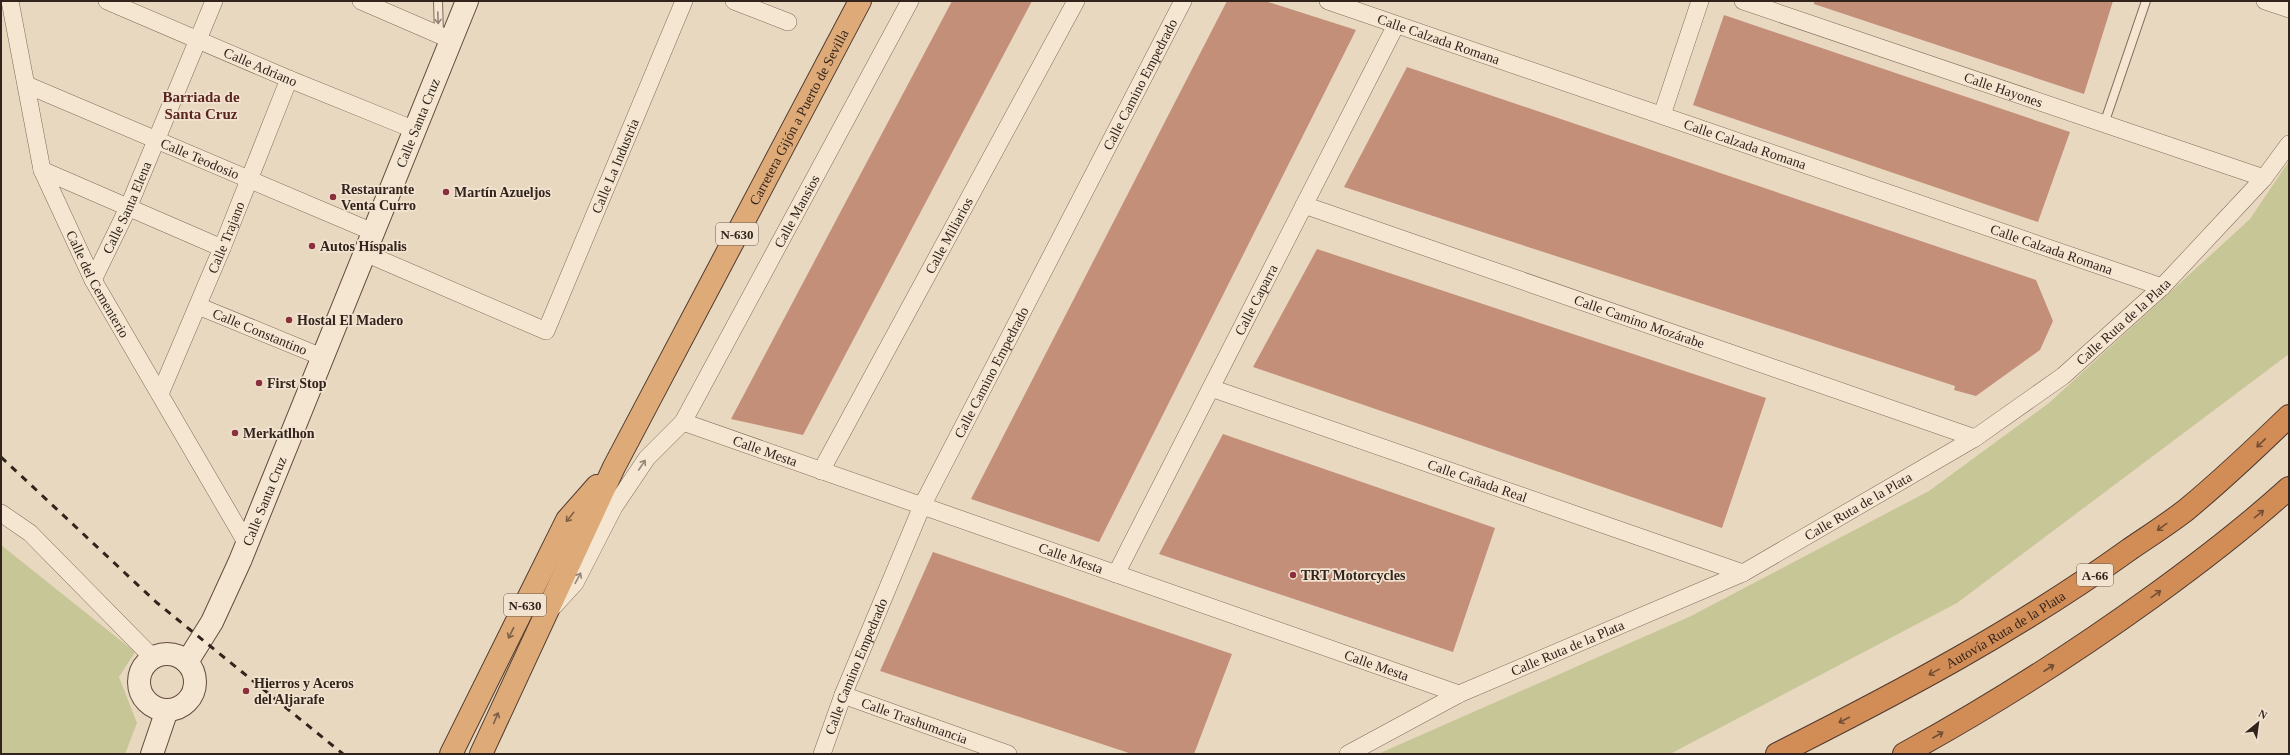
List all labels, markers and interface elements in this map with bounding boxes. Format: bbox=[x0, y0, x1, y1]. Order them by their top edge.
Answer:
one-way arrow bbox=[434, 11, 442, 24]
street label: Calle Calzada Romana bbox=[1376, 11, 1503, 67]
street label: Calle Camino Empedrado bbox=[1100, 16, 1180, 153]
street label: Carretera Gijón a Puerto de Sevilla bbox=[746, 26, 852, 207]
street label: Calle Adriano bbox=[222, 44, 299, 89]
street label: Calle Hayones bbox=[1962, 69, 2045, 110]
street label: Calle Santa Cruz bbox=[393, 76, 442, 170]
district label: Barriada de Santa Cruz bbox=[162, 89, 240, 122]
street label: Calle La Industria bbox=[589, 116, 642, 215]
street label: Calle Calzada Romana bbox=[1682, 116, 1809, 172]
street label: Calle Teodosio bbox=[158, 135, 242, 182]
street label: Calle Santa Elena bbox=[99, 158, 154, 256]
street label: Calle Mansios bbox=[771, 172, 822, 250]
place label: Restaurante Venta Curro bbox=[341, 182, 416, 213]
place label: Martín Azueljos bbox=[454, 185, 551, 200]
marker: Martín Azueljos bbox=[441, 187, 451, 197]
marker: Restaurante Venta Curro bbox=[328, 192, 338, 202]
street label: Calle Miliarios bbox=[922, 195, 976, 276]
street label: Calle Trajano bbox=[205, 199, 247, 275]
street label: Calle Calzada Romana bbox=[1988, 221, 2116, 277]
road number: N-630 bbox=[716, 223, 758, 245]
street label: Calle del Cementerio bbox=[64, 228, 132, 340]
place label: Autos Híspalis bbox=[320, 239, 407, 254]
marker: Autos Híspalis bbox=[307, 241, 317, 251]
street label: Calle Caparra bbox=[1232, 261, 1281, 338]
street label: Calle Ruta de la Plata bbox=[2073, 275, 2174, 368]
street label: Calle Camino Mozárabe bbox=[1572, 292, 1706, 351]
street label: Calle Camino Empedrado bbox=[951, 304, 1031, 440]
street label: Calle Constantino bbox=[211, 305, 309, 358]
place label: Hostal El Madero bbox=[297, 313, 403, 328]
marker: Hostal El Madero bbox=[284, 315, 294, 325]
place label: First Stop bbox=[267, 376, 327, 391]
marker: First Stop bbox=[254, 378, 264, 388]
place label: Merkatlhon bbox=[243, 426, 315, 441]
marker: Merkatlhon bbox=[230, 428, 240, 438]
street label: Calle Mesta bbox=[731, 433, 800, 469]
one-way arrow bbox=[2256, 438, 2266, 448]
street label: Calle Santa Cruz bbox=[240, 454, 289, 548]
street label: Calle Cañada Real bbox=[1426, 456, 1529, 505]
one-way arrow bbox=[638, 460, 646, 471]
street label: Calle Ruta de la Plata bbox=[1802, 469, 1915, 543]
one-way arrow bbox=[2253, 509, 2264, 518]
one-way arrow bbox=[565, 512, 574, 523]
one-way arrow bbox=[2156, 523, 2167, 531]
street label: Calle Mesta bbox=[1037, 540, 1106, 576]
road number: A-66 bbox=[2077, 564, 2113, 586]
place label: TRT Motorcycles bbox=[1301, 568, 1406, 583]
marker: TRT Motorcycles bbox=[1288, 570, 1298, 580]
one-way arrow bbox=[575, 572, 582, 584]
street label: Autovía Ruta de la Plata bbox=[1943, 588, 2069, 671]
one-way arrow bbox=[2151, 590, 2162, 598]
road number: N-630 bbox=[504, 594, 546, 616]
street label: Calle Camino Empedrado bbox=[822, 596, 890, 736]
street label: Calle Ruta de la Plata bbox=[1509, 617, 1627, 679]
one-way arrow bbox=[507, 627, 514, 639]
street label: Calle Mesta bbox=[1342, 647, 1412, 684]
one-way arrow bbox=[2044, 664, 2055, 672]
one-way arrow bbox=[1929, 669, 1941, 676]
place label: Hierros y Aceros del Aljarafe bbox=[254, 676, 354, 707]
marker: Hierros y Aceros del Aljarafe bbox=[241, 686, 251, 696]
street label: Calle Trashumancia bbox=[859, 695, 970, 747]
north arrow bbox=[2238, 703, 2278, 743]
text: N bbox=[2256, 707, 2269, 721]
one-way arrow bbox=[493, 713, 501, 725]
one-way arrow bbox=[1839, 717, 1851, 724]
one-way arrow bbox=[1932, 731, 1943, 739]

